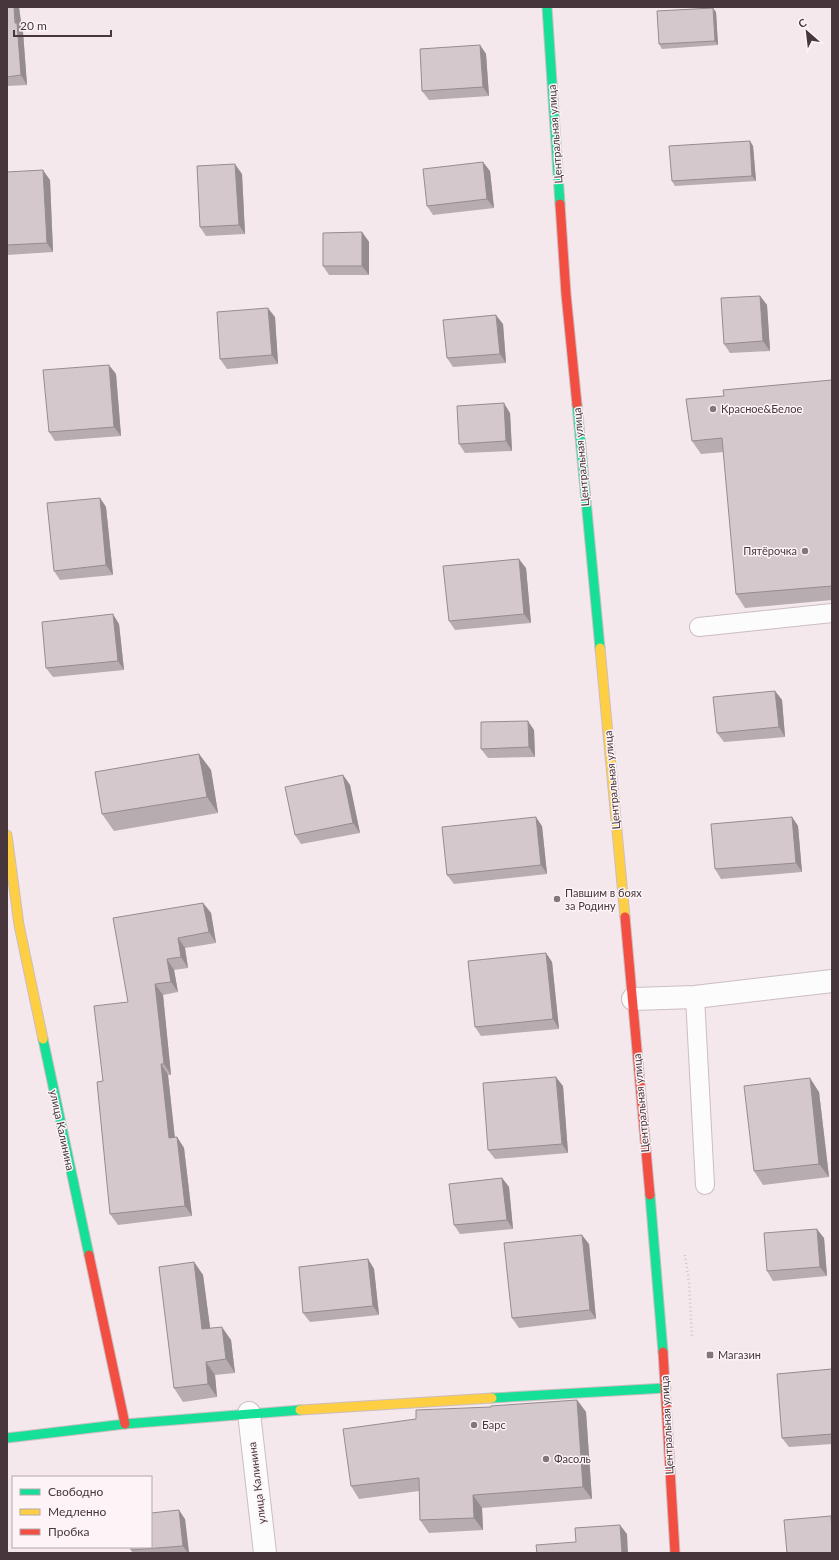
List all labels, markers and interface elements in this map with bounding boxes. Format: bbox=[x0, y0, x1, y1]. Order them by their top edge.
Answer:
scale bar bbox=[14, 12, 111, 38]
north arrow bbox=[787, 12, 827, 52]
text: С bbox=[796, 15, 809, 30]
text: 20 m bbox=[20, 18, 47, 33]
street label: Центральная улица bbox=[545, 84, 564, 184]
place label: Красное&Белое bbox=[721, 402, 803, 415]
marker: Красное&Белое bbox=[708, 404, 718, 414]
street label: Центральная улица bbox=[570, 407, 591, 507]
place label: Пятёрочка bbox=[743, 544, 797, 557]
marker: Пятёрочка bbox=[800, 546, 810, 556]
street label: Центральная улица bbox=[601, 730, 622, 830]
place label: Павшим в боях за Родину bbox=[565, 886, 642, 912]
marker: Павшим в боях за Родину bbox=[552, 894, 562, 904]
street label: Центральная улица bbox=[630, 1053, 651, 1153]
street label: улица Калинина bbox=[48, 1088, 77, 1172]
place label: Магазин bbox=[718, 1348, 761, 1361]
marker: Магазин bbox=[705, 1350, 715, 1360]
street label: Центральная улица bbox=[657, 1375, 676, 1475]
place label: Барс bbox=[482, 1418, 506, 1431]
marker: Барс bbox=[469, 1420, 479, 1430]
street label: улица Калинина bbox=[245, 1441, 268, 1525]
place label: Фасоль bbox=[554, 1452, 591, 1465]
marker: Фасоль bbox=[541, 1454, 551, 1464]
legend bbox=[12, 1476, 152, 1548]
text: Свободно bbox=[48, 1484, 104, 1499]
text: Медленно bbox=[48, 1504, 107, 1519]
text: Пробка bbox=[48, 1524, 89, 1539]

